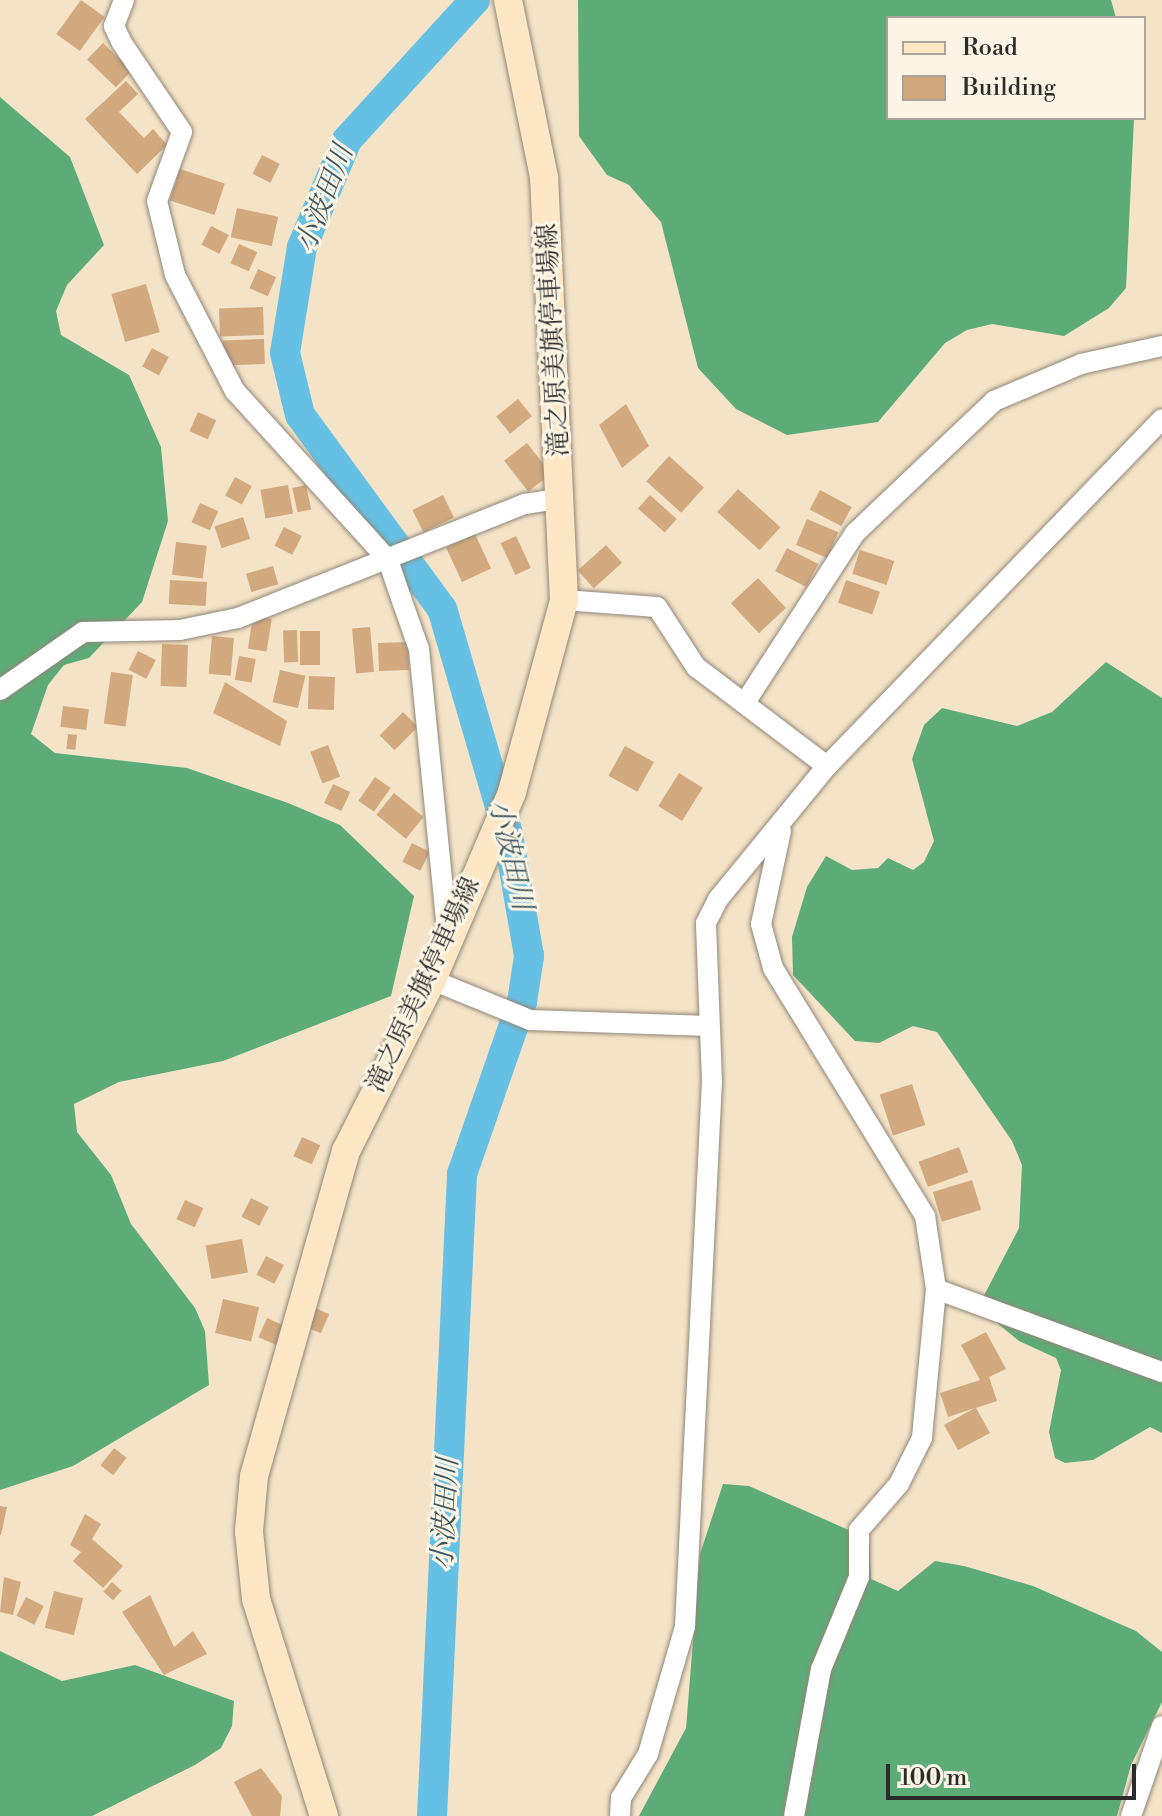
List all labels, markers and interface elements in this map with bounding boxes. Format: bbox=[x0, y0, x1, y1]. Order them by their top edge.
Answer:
legend bbox=[886, 16, 1146, 120]
text: Road bbox=[962, 33, 1018, 63]
text: Building bbox=[962, 73, 1056, 103]
water label: 小波田川 bbox=[289, 141, 361, 257]
street label: 滝之原美旗停車場線 bbox=[532, 222, 576, 458]
water label: 小波田川 bbox=[481, 797, 539, 913]
street label: 滝之原美旗停車場線 bbox=[360, 872, 488, 1098]
water label: 小波田川 bbox=[426, 1457, 466, 1571]
scale bar bbox=[890, 1748, 1140, 1798]
text: 100 m bbox=[900, 1763, 967, 1793]

